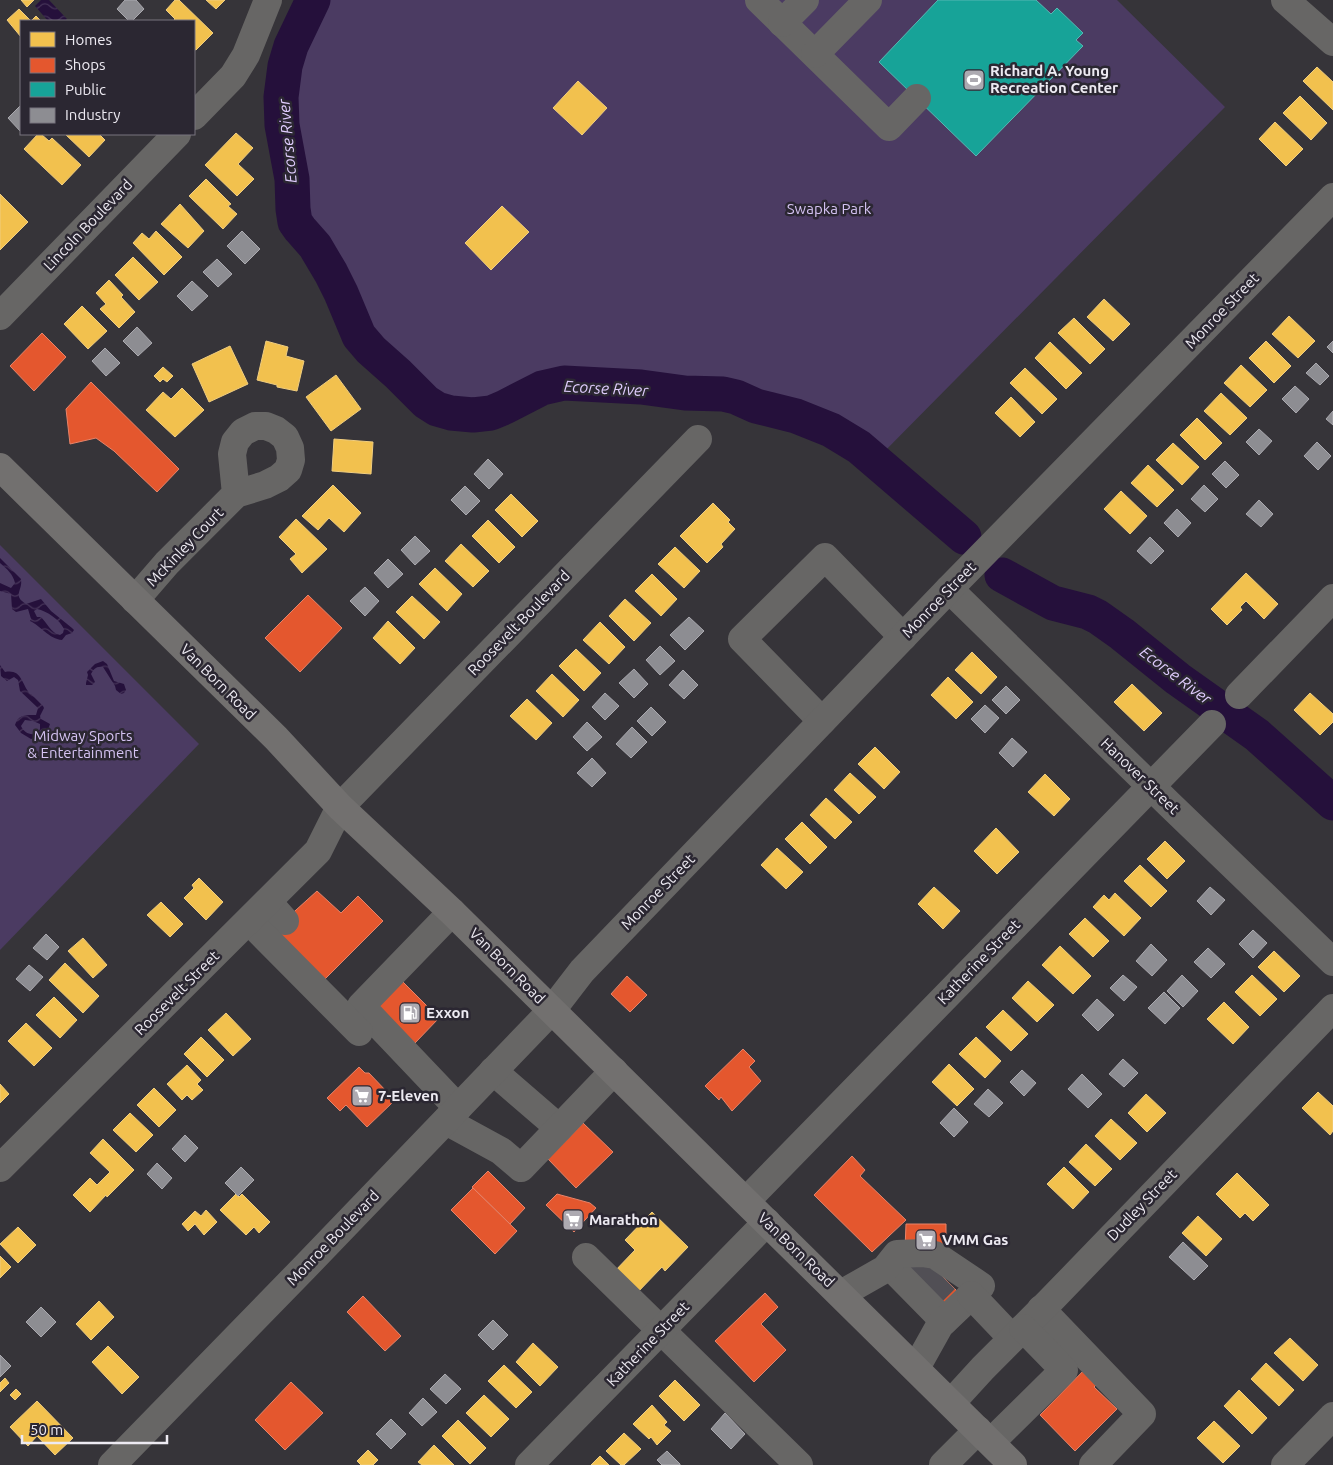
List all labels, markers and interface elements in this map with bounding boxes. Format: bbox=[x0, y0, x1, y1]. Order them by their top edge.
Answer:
legend bbox=[20, 20, 195, 135]
text: Homes bbox=[65, 31, 112, 48]
text: Shops bbox=[65, 56, 106, 73]
place label: Richard A. Young Recreation Center bbox=[990, 62, 1119, 96]
sports icon: Richard A. Young Recreation Center bbox=[962, 68, 986, 92]
text: Public bbox=[65, 81, 106, 98]
water label: Ecorse River bbox=[274, 97, 300, 184]
text: Industry bbox=[65, 106, 120, 123]
street label: Lincoln Boulevard bbox=[40, 176, 135, 274]
park label: Swapka Park bbox=[787, 200, 872, 217]
street label: Monroe Street bbox=[1181, 269, 1262, 352]
water label: Ecorse River bbox=[563, 377, 650, 399]
street label: McKinley Court bbox=[143, 504, 226, 589]
street label: Monroe Street bbox=[898, 558, 979, 641]
street label: Roosevelt Boulevard bbox=[464, 567, 573, 679]
street label: Van Born Road bbox=[177, 640, 260, 723]
water label: Ecorse River bbox=[1137, 642, 1216, 708]
park label: Midway Sports & Entertainment bbox=[27, 727, 139, 761]
street label: Hanover Street bbox=[1098, 734, 1183, 817]
street label: Monroe Street bbox=[617, 850, 698, 933]
street label: Katherine Street bbox=[934, 916, 1023, 1008]
street label: Van Born Road bbox=[466, 924, 549, 1007]
street label: Roosevelt Street bbox=[131, 947, 222, 1038]
fuel station icon: Exxon bbox=[398, 1001, 422, 1025]
place label: Exxon bbox=[426, 1004, 469, 1021]
supermarket icon: 7-Eleven bbox=[350, 1084, 374, 1108]
place label: 7-Eleven bbox=[378, 1087, 439, 1104]
street label: Dudley Street bbox=[1103, 1165, 1180, 1244]
street label: Monroe Boulevard bbox=[283, 1187, 382, 1289]
supermarket icon: Marathon bbox=[561, 1208, 585, 1232]
street label: Van Born Road bbox=[755, 1209, 838, 1290]
place label: Marathon bbox=[589, 1211, 658, 1228]
supermarket icon: VMM Gas bbox=[914, 1228, 938, 1252]
place label: VMM Gas bbox=[942, 1231, 1008, 1248]
street label: Katherine Street bbox=[603, 1298, 692, 1390]
scale bar bbox=[22, 1412, 168, 1444]
text: 50 m bbox=[30, 1421, 63, 1438]

